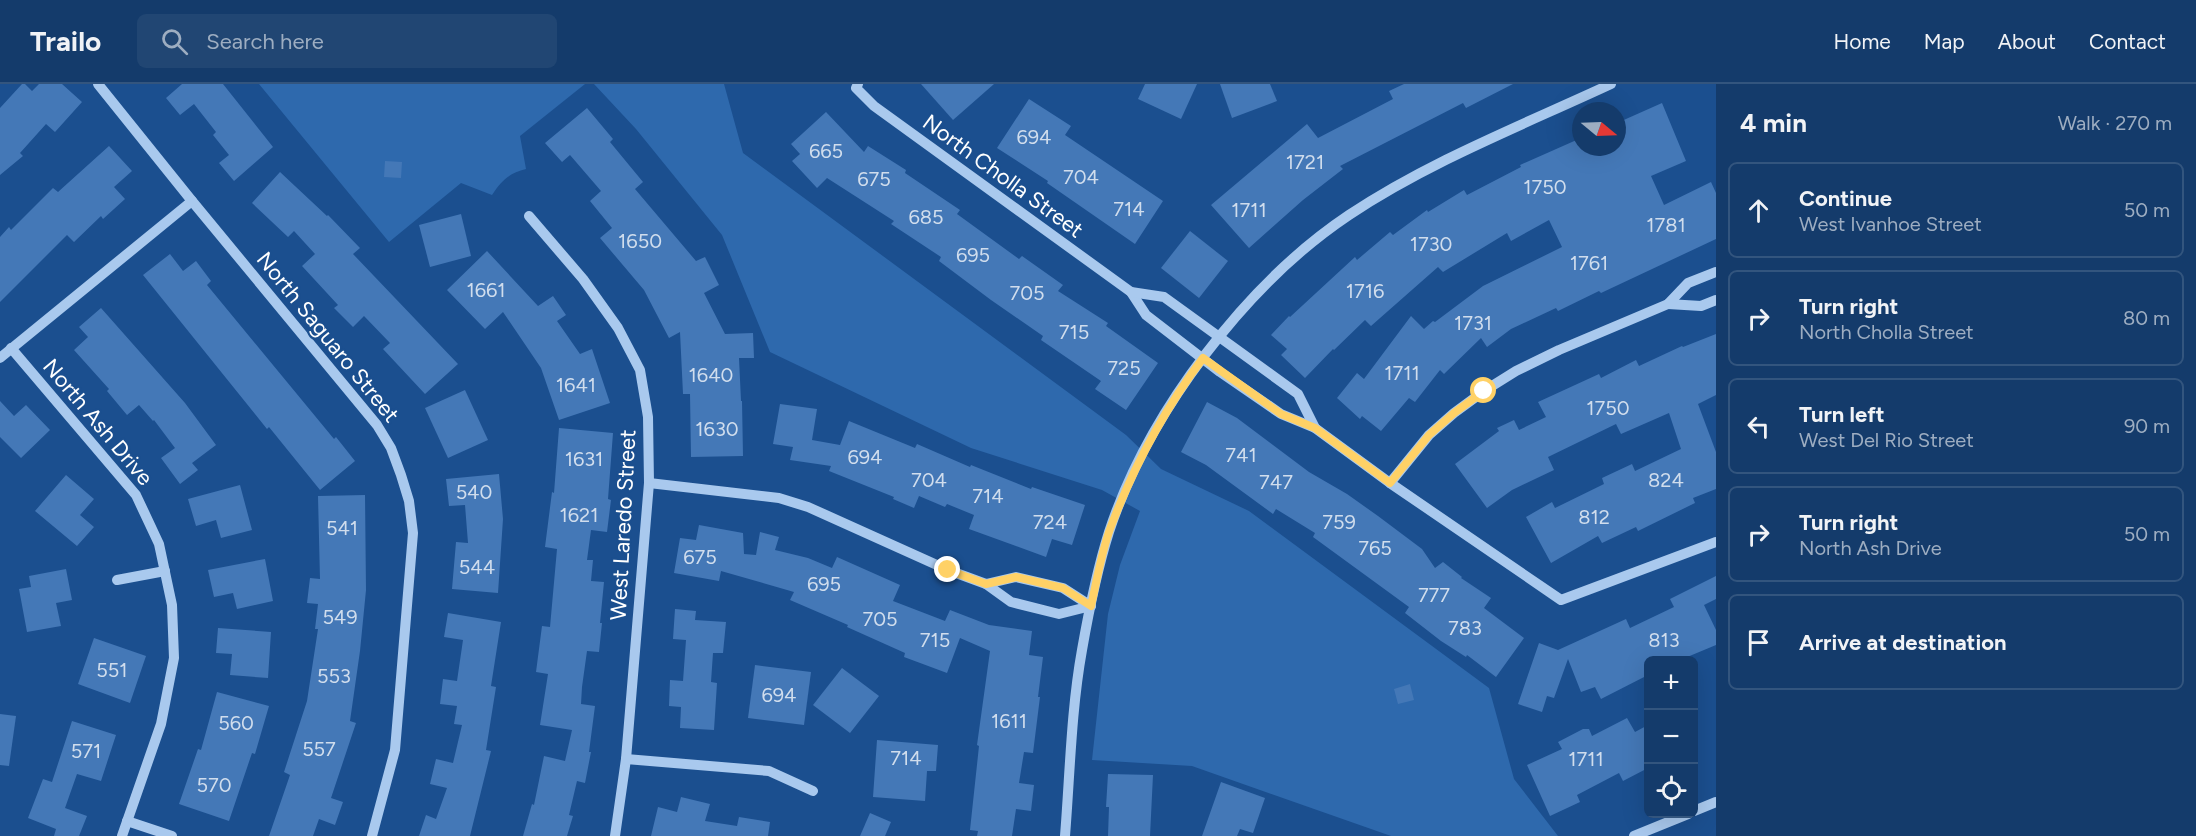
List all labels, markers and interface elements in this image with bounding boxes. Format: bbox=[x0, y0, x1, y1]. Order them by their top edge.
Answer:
search box bbox=[137, 14, 557, 68]
text: Trailo bbox=[30, 24, 101, 58]
icon: search bbox=[158, 25, 191, 58]
text: Search here bbox=[206, 28, 324, 55]
text: Home bbox=[1834, 29, 1891, 54]
text: Map bbox=[1924, 29, 1965, 54]
text: About bbox=[1998, 29, 2056, 54]
text: Contact bbox=[2089, 29, 2166, 54]
north arrow bbox=[1572, 102, 1626, 156]
text: 4 min bbox=[1740, 107, 1807, 139]
street label: North Cholla Street bbox=[917, 109, 1089, 243]
text: Walk · 270 m bbox=[2058, 111, 2172, 135]
house number: 694 bbox=[1016, 125, 1052, 149]
house number: 665 bbox=[809, 139, 843, 163]
house number: 1721 bbox=[1286, 150, 1324, 174]
house number: 704 bbox=[1063, 165, 1099, 189]
house number: 675 bbox=[857, 167, 891, 191]
house number: 1750 bbox=[1523, 175, 1567, 199]
text: Continue bbox=[1799, 185, 1892, 212]
icon: ahead bbox=[1742, 194, 1775, 227]
house number: 714 bbox=[1113, 197, 1145, 221]
house number: 1711 bbox=[1231, 198, 1267, 222]
text: 50 m bbox=[2124, 198, 2170, 222]
house number: 685 bbox=[908, 205, 944, 229]
text: West Ivanhoe Street bbox=[1799, 212, 1982, 236]
house number: 1781 bbox=[1646, 213, 1686, 237]
house number: 1650 bbox=[618, 229, 662, 253]
house number: 1730 bbox=[1410, 232, 1452, 256]
house number: 695 bbox=[956, 243, 990, 267]
street label: North Saguaro Street bbox=[251, 246, 405, 428]
house number: 1761 bbox=[1570, 251, 1608, 275]
house number: 1661 bbox=[466, 278, 506, 302]
house number: 1716 bbox=[1346, 279, 1384, 303]
house number: 705 bbox=[1009, 281, 1045, 305]
text: Turn right bbox=[1799, 293, 1898, 320]
icon: right bbox=[1742, 302, 1775, 335]
text: 80 m bbox=[2123, 306, 2170, 330]
house number: 1731 bbox=[1454, 311, 1492, 335]
house number: 715 bbox=[1059, 320, 1089, 344]
text: North Cholla Street bbox=[1799, 320, 1974, 344]
street label: North Ash Drive bbox=[37, 353, 159, 491]
house number: 725 bbox=[1107, 356, 1141, 380]
house number: 1711 bbox=[1384, 361, 1420, 385]
house number: 1640 bbox=[689, 363, 733, 387]
house number: 1641 bbox=[556, 373, 596, 397]
route start bbox=[1470, 377, 1496, 403]
house number: 1750 bbox=[1586, 396, 1630, 420]
text: Turn left bbox=[1799, 401, 1885, 428]
icon: left bbox=[1742, 410, 1775, 443]
text: 90 m bbox=[2124, 414, 2170, 438]
house number: 1630 bbox=[695, 417, 739, 441]
text: West Del Rio Street bbox=[1799, 428, 1974, 452]
street label: West Laredo Street bbox=[605, 429, 641, 621]
house number: 741 bbox=[1225, 443, 1257, 467]
house number: 694 bbox=[847, 445, 883, 469]
house number: 1631 bbox=[565, 447, 603, 471]
house number: 704 bbox=[911, 468, 947, 492]
house number: 824 bbox=[1648, 468, 1684, 492]
house number: 747 bbox=[1259, 470, 1293, 494]
house number: 540 bbox=[456, 480, 492, 504]
house number: 714 bbox=[972, 484, 1004, 508]
house number: 1621 bbox=[559, 503, 599, 527]
house number: 812 bbox=[1578, 505, 1610, 529]
text: Turn right bbox=[1799, 509, 1898, 536]
house number: 724 bbox=[1033, 510, 1067, 534]
house number: 759 bbox=[1322, 510, 1356, 534]
house number: 541 bbox=[326, 516, 358, 540]
icon: right bbox=[1742, 518, 1775, 551]
text: 50 m bbox=[2124, 522, 2170, 546]
house number: 765 bbox=[1358, 536, 1392, 560]
text: North Ash Drive bbox=[1799, 536, 1942, 560]
house number: 675 bbox=[683, 545, 717, 569]
house number: 544 bbox=[459, 555, 495, 579]
route end bbox=[934, 556, 960, 582]
house number: 695 bbox=[807, 572, 841, 596]
house number: 777 bbox=[1418, 583, 1450, 607]
house number: 549 bbox=[322, 605, 358, 629]
house number: 705 bbox=[862, 607, 898, 631]
house number: 783 bbox=[1448, 616, 1482, 640]
icon: arrive bbox=[1742, 626, 1775, 659]
house number: 715 bbox=[920, 628, 950, 652]
house number: 813 bbox=[1648, 628, 1680, 652]
text: Arrive at destination bbox=[1799, 629, 2007, 656]
map controls bbox=[1644, 656, 1698, 818]
button: + bbox=[1644, 656, 1698, 710]
house number: 551 bbox=[96, 658, 128, 682]
house number: 553 bbox=[317, 664, 351, 688]
house number: 694 bbox=[761, 683, 797, 707]
house number: 1611 bbox=[991, 709, 1027, 733]
button: − bbox=[1644, 710, 1698, 764]
house number: 560 bbox=[218, 711, 254, 735]
house number: 557 bbox=[302, 737, 336, 761]
house number: 571 bbox=[71, 739, 101, 763]
house number: 714 bbox=[890, 746, 922, 770]
house number: 1711 bbox=[1568, 747, 1604, 771]
button: locate bbox=[1644, 764, 1698, 818]
house number: 570 bbox=[196, 773, 232, 797]

